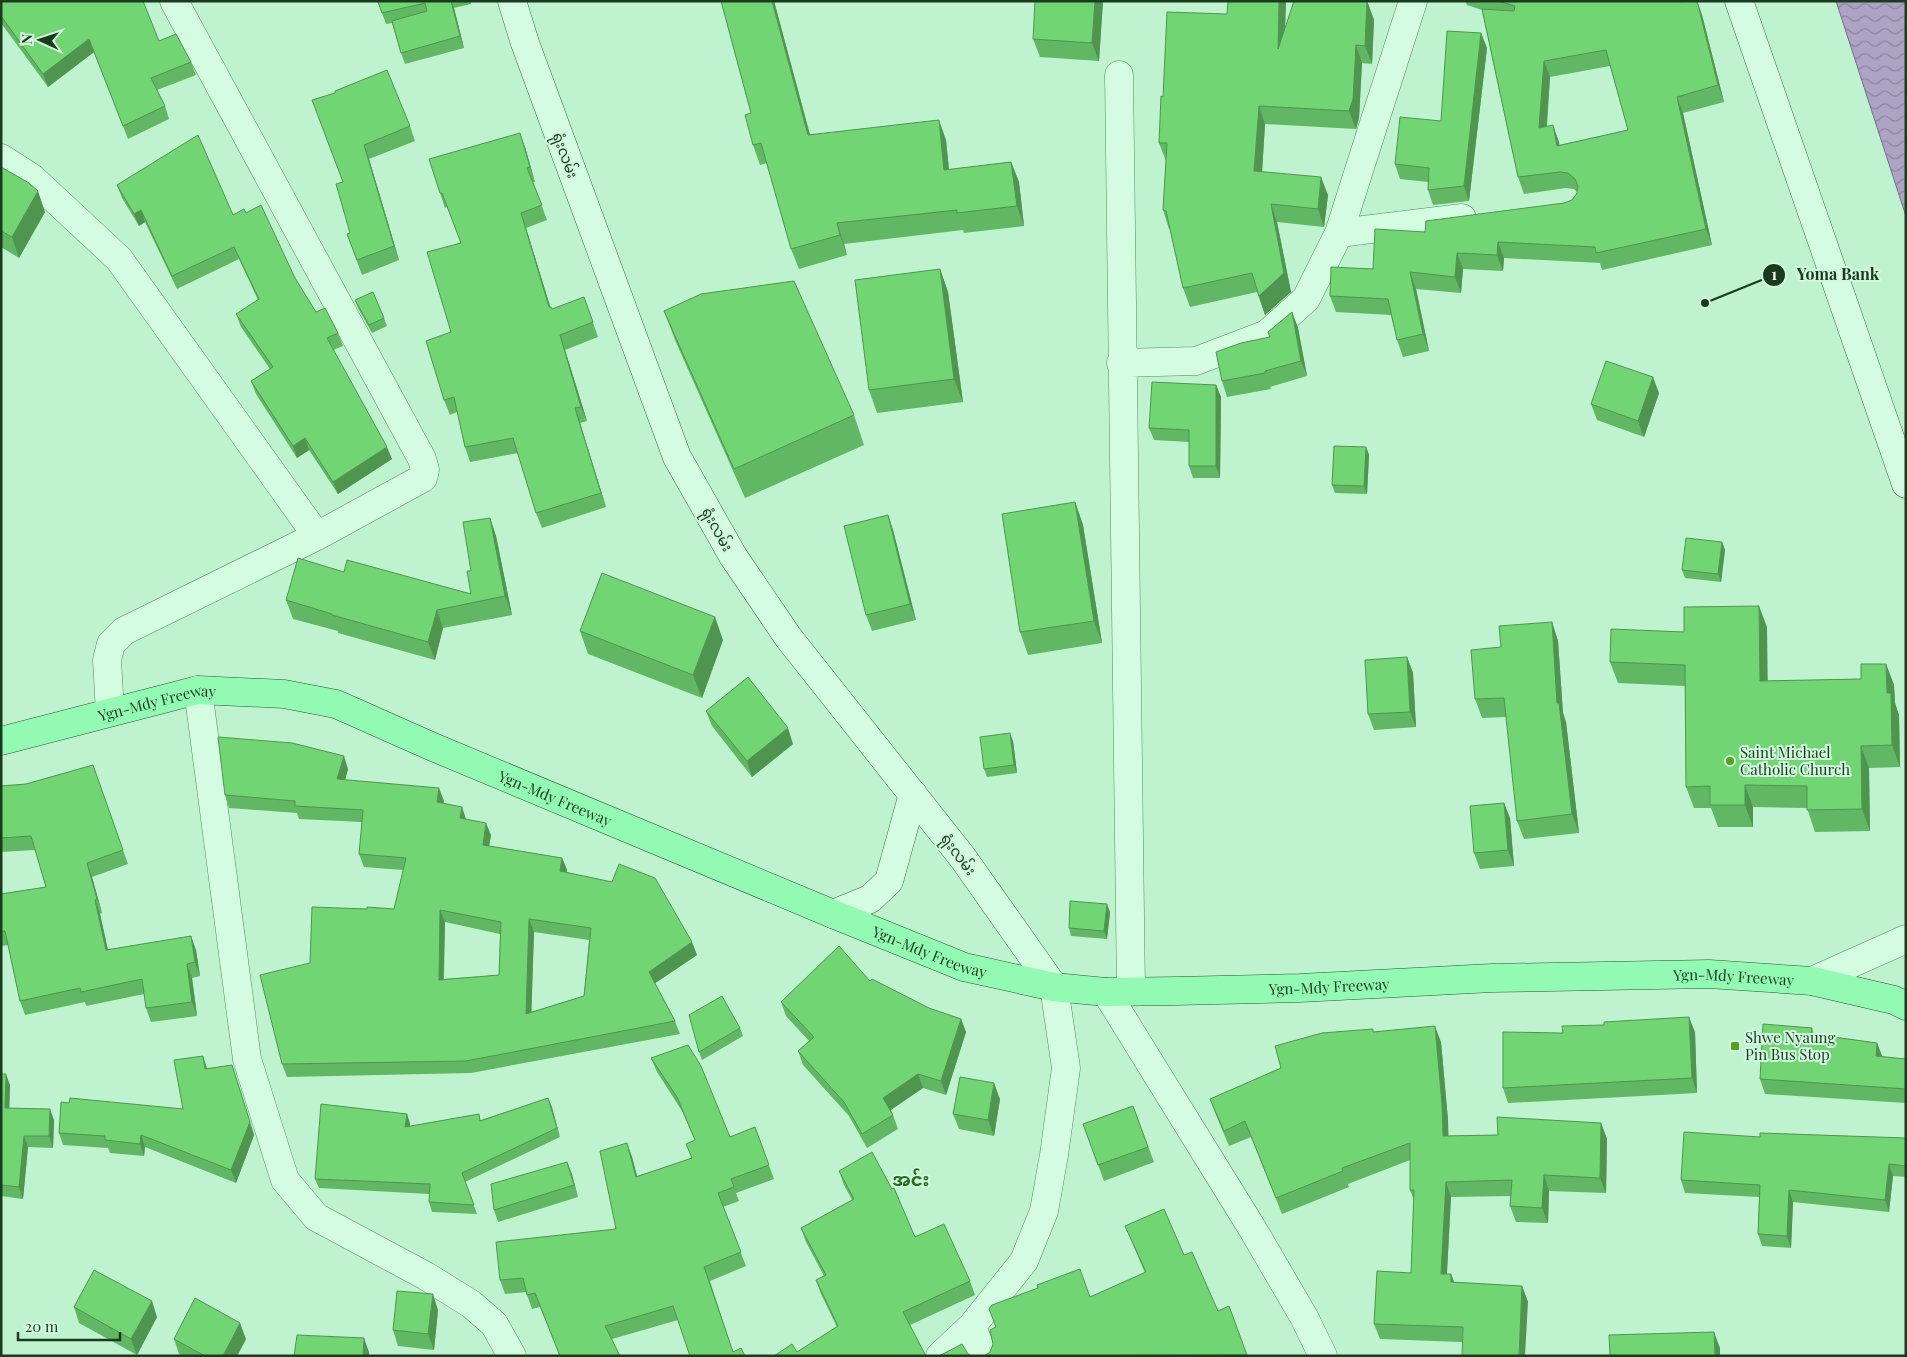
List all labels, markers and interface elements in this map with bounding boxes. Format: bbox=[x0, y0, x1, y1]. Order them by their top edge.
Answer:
north arrow bbox=[15, 15, 65, 65]
text: N bbox=[17, 34, 36, 45]
street label: ရုံးလမ်း bbox=[546, 129, 584, 182]
callout: Yoma Bank bbox=[1762, 259, 1889, 290]
text: Yoma Bank bbox=[1796, 263, 1880, 284]
text: 1 bbox=[1771, 264, 1777, 284]
street label: ရုံးလမ်း bbox=[695, 503, 738, 556]
street label: Ygn-Mdy Freeway bbox=[95, 679, 217, 726]
place label: Saint Michael Catholic Church bbox=[1740, 742, 1850, 779]
marker: Saint Michael Catholic Church bbox=[1724, 755, 1736, 767]
street label: Ygn-Mdy Freeway bbox=[494, 765, 615, 831]
street label: ရုံးလမ်း bbox=[934, 829, 981, 881]
street label: Ygn-Mdy Freeway bbox=[868, 921, 989, 982]
street label: Ygn-Mdy Freeway bbox=[1672, 964, 1795, 990]
street label: Ygn-Mdy Freeway bbox=[1267, 973, 1390, 999]
place label: Shwe Nyaung Pin Bus Stop bbox=[1745, 1027, 1835, 1064]
marker: Shwe Nyaung Pin Bus Stop bbox=[1729, 1040, 1741, 1052]
district label: အင်း bbox=[892, 1167, 930, 1191]
scale bar bbox=[18, 1310, 120, 1342]
text: 20 m bbox=[25, 1316, 59, 1336]

